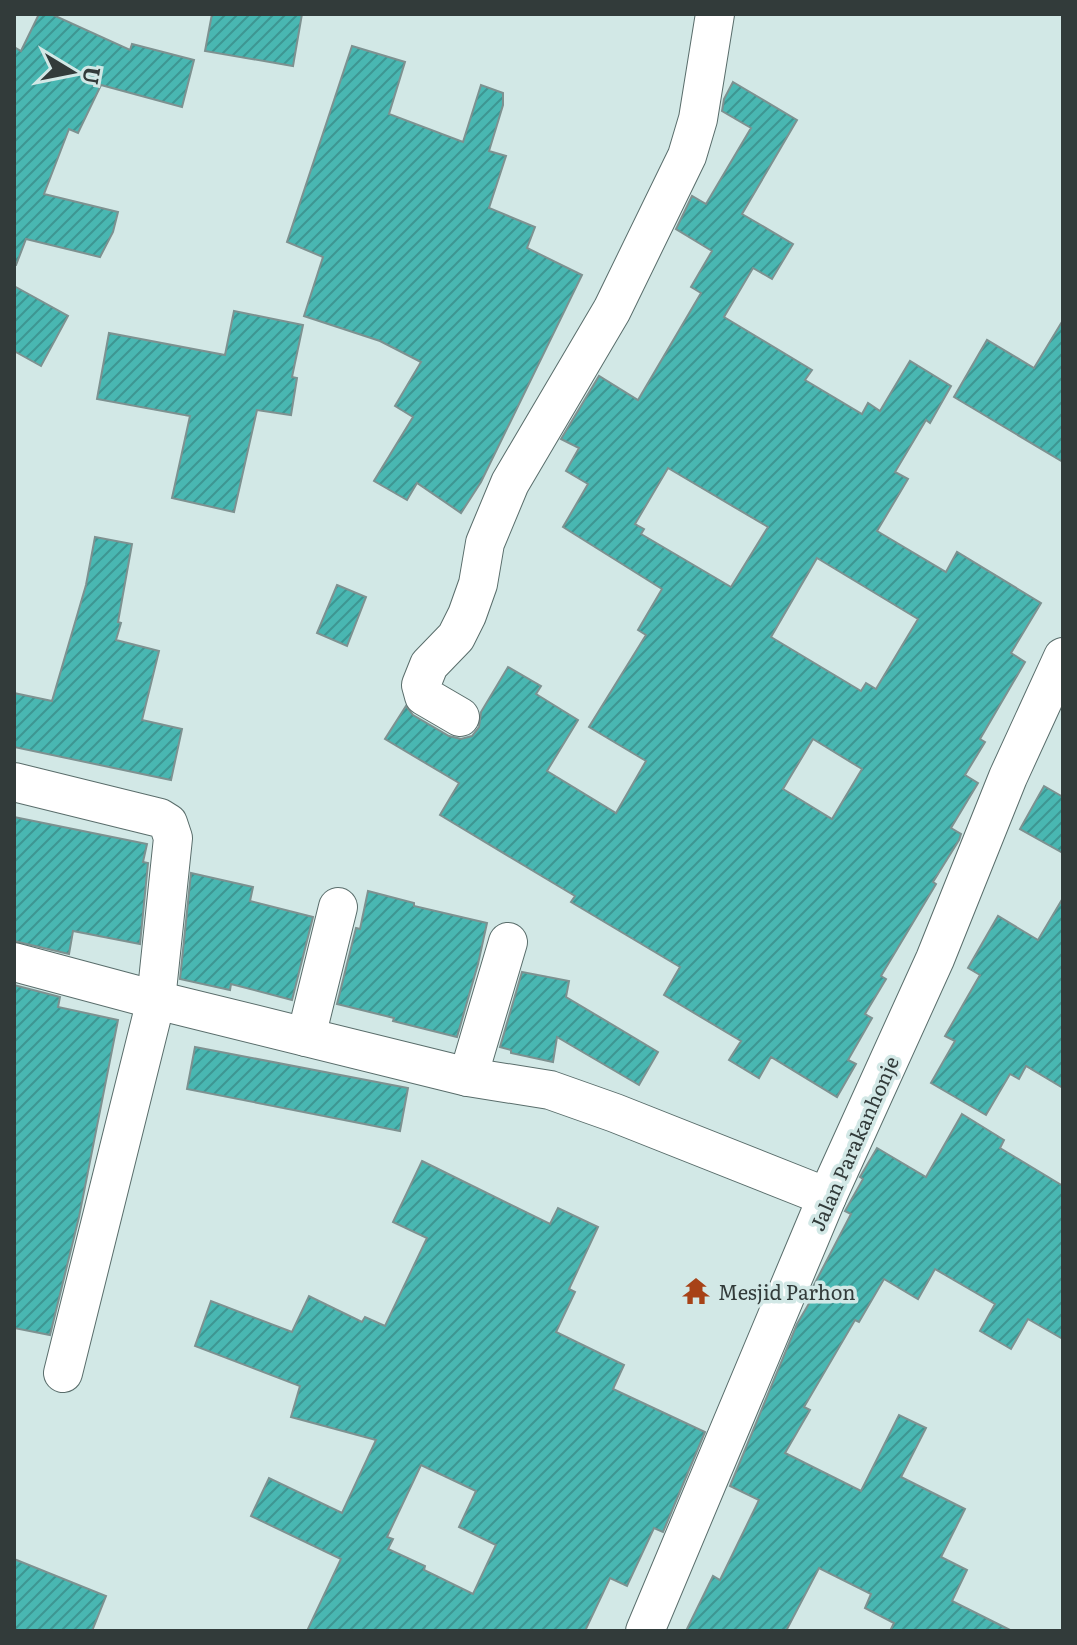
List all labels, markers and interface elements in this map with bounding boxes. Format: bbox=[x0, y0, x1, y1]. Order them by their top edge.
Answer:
north arrow bbox=[32, 32, 112, 112]
text: U bbox=[75, 64, 111, 87]
street label: Jalan Parakanhonje bbox=[801, 1051, 905, 1235]
temple icon: Mesjid Parhon bbox=[681, 1276, 711, 1306]
place label: Mesjid Parhon bbox=[718, 1276, 855, 1306]

